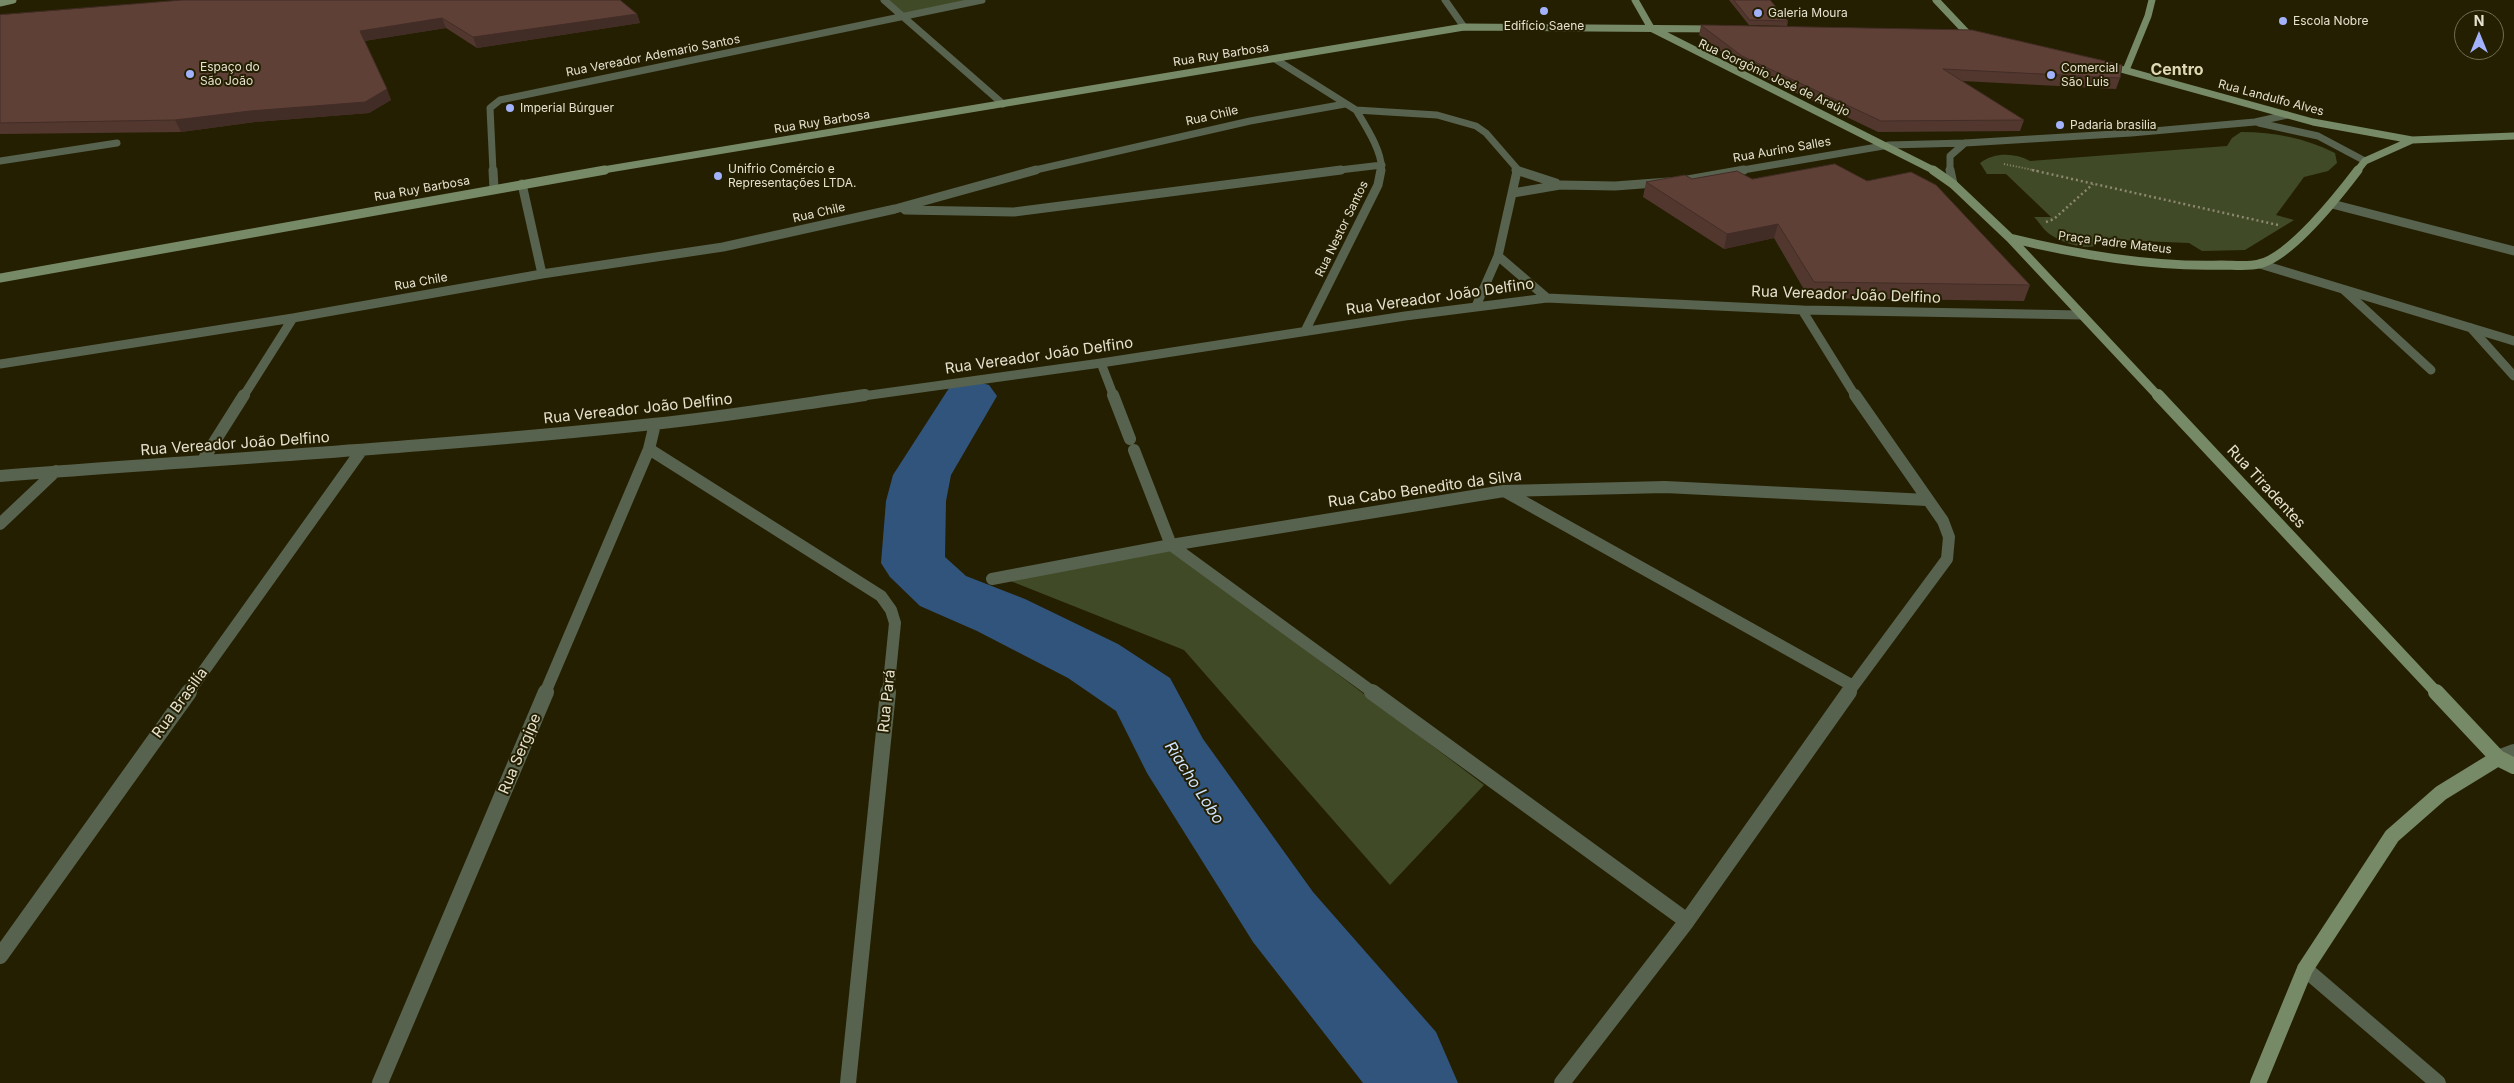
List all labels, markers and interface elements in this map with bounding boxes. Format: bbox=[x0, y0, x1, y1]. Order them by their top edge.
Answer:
marker: Edifício Saene bbox=[1538, 5, 1550, 17]
place label: Galeria Moura bbox=[1768, 6, 1848, 20]
marker: Galeria Moura bbox=[1752, 7, 1764, 19]
north arrow bbox=[2454, 10, 2504, 60]
text: N bbox=[2474, 12, 2484, 29]
place label: Escola Nobre bbox=[2293, 14, 2369, 28]
marker: Escola Nobre bbox=[2277, 15, 2289, 27]
place label: Edifício Saene bbox=[1504, 19, 1584, 33]
street label: Rua Vereador Ademario Santos bbox=[565, 32, 741, 80]
street label: Rua Gorgônio José de Araújo bbox=[1696, 36, 1852, 120]
street label: Rua Ruy Barbosa bbox=[1172, 40, 1270, 70]
place label: Espaço do São João bbox=[200, 60, 260, 88]
district label: Centro bbox=[2150, 60, 2204, 80]
place label: Comercial São Luis bbox=[2061, 61, 2118, 89]
marker: Espaço do São João bbox=[184, 68, 196, 80]
marker: Comercial São Luis bbox=[2045, 69, 2057, 81]
street label: Rua Landulfo Alves bbox=[2217, 77, 2325, 119]
place label: Imperial Búrguer bbox=[520, 101, 614, 115]
marker: Imperial Búrguer bbox=[504, 102, 516, 114]
street label: Rua Chile bbox=[1184, 103, 1240, 129]
street label: Rua Ruy Barbosa bbox=[773, 107, 871, 137]
place label: Padaria brasilia bbox=[2070, 118, 2157, 132]
marker: Padaria brasilia bbox=[2054, 119, 2066, 131]
street label: Rua Aurino Salles bbox=[1732, 134, 1832, 166]
place label: Unifrio Comércio e Representações LTDA. bbox=[728, 162, 856, 190]
marker: Unifrio Comércio e Representações LTDA. bbox=[712, 170, 724, 182]
street label: Rua Ruy Barbosa bbox=[373, 174, 471, 204]
street label: Rua Nestor Santos bbox=[1313, 179, 1371, 279]
street label: Rua Chile bbox=[791, 200, 847, 226]
street label: Praça Padre Mateus bbox=[2057, 229, 2173, 257]
street label: Rua Chile bbox=[393, 270, 449, 294]
street label: Rua Vereador João Delfino bbox=[1345, 275, 1535, 319]
street label: Rua Vereador João Delfino bbox=[1751, 283, 1941, 307]
street label: Rua Vereador João Delfino bbox=[944, 334, 1134, 378]
street label: Rua Vereador João Delfino bbox=[543, 390, 733, 428]
street label: Rua Vereador João Delfino bbox=[140, 428, 330, 460]
street label: Rua Tiradentes bbox=[2223, 442, 2309, 532]
street label: Rua Cabo Benedito da Silva bbox=[1327, 466, 1523, 512]
street label: Rua Brasilía bbox=[149, 664, 211, 742]
street label: Rua Pará bbox=[875, 669, 899, 733]
street label: Rua Sergipe bbox=[495, 711, 545, 797]
water label: Riacho Lobo bbox=[1160, 738, 1228, 828]

